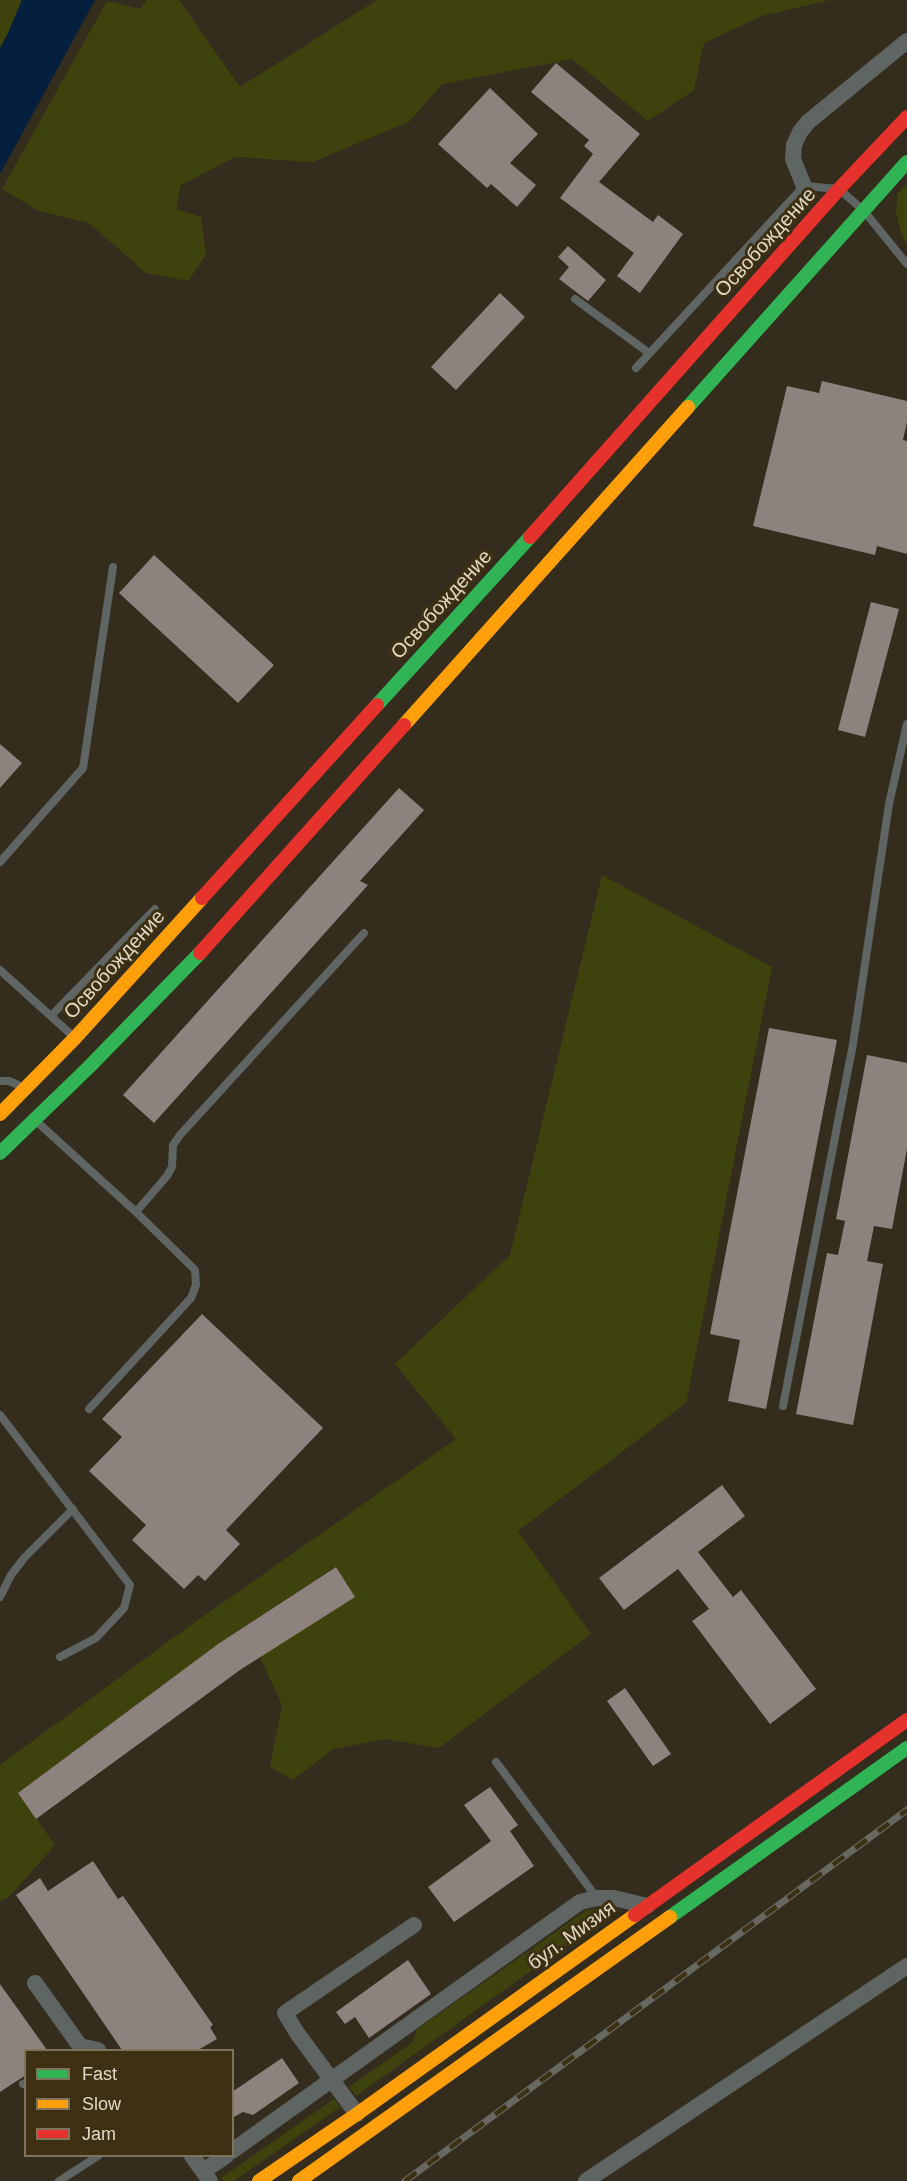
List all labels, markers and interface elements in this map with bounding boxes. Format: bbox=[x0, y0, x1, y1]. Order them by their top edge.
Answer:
street label: Освобождение bbox=[711, 183, 821, 303]
street label: Освобождение bbox=[387, 545, 497, 665]
street label: Освобождение bbox=[60, 905, 170, 1025]
street label: бул. Мизия bbox=[524, 1896, 620, 1976]
legend bbox=[24, 2049, 234, 2157]
text: Fast bbox=[82, 2064, 117, 2084]
text: Slow bbox=[82, 2094, 121, 2114]
text: Jam bbox=[82, 2124, 116, 2144]

